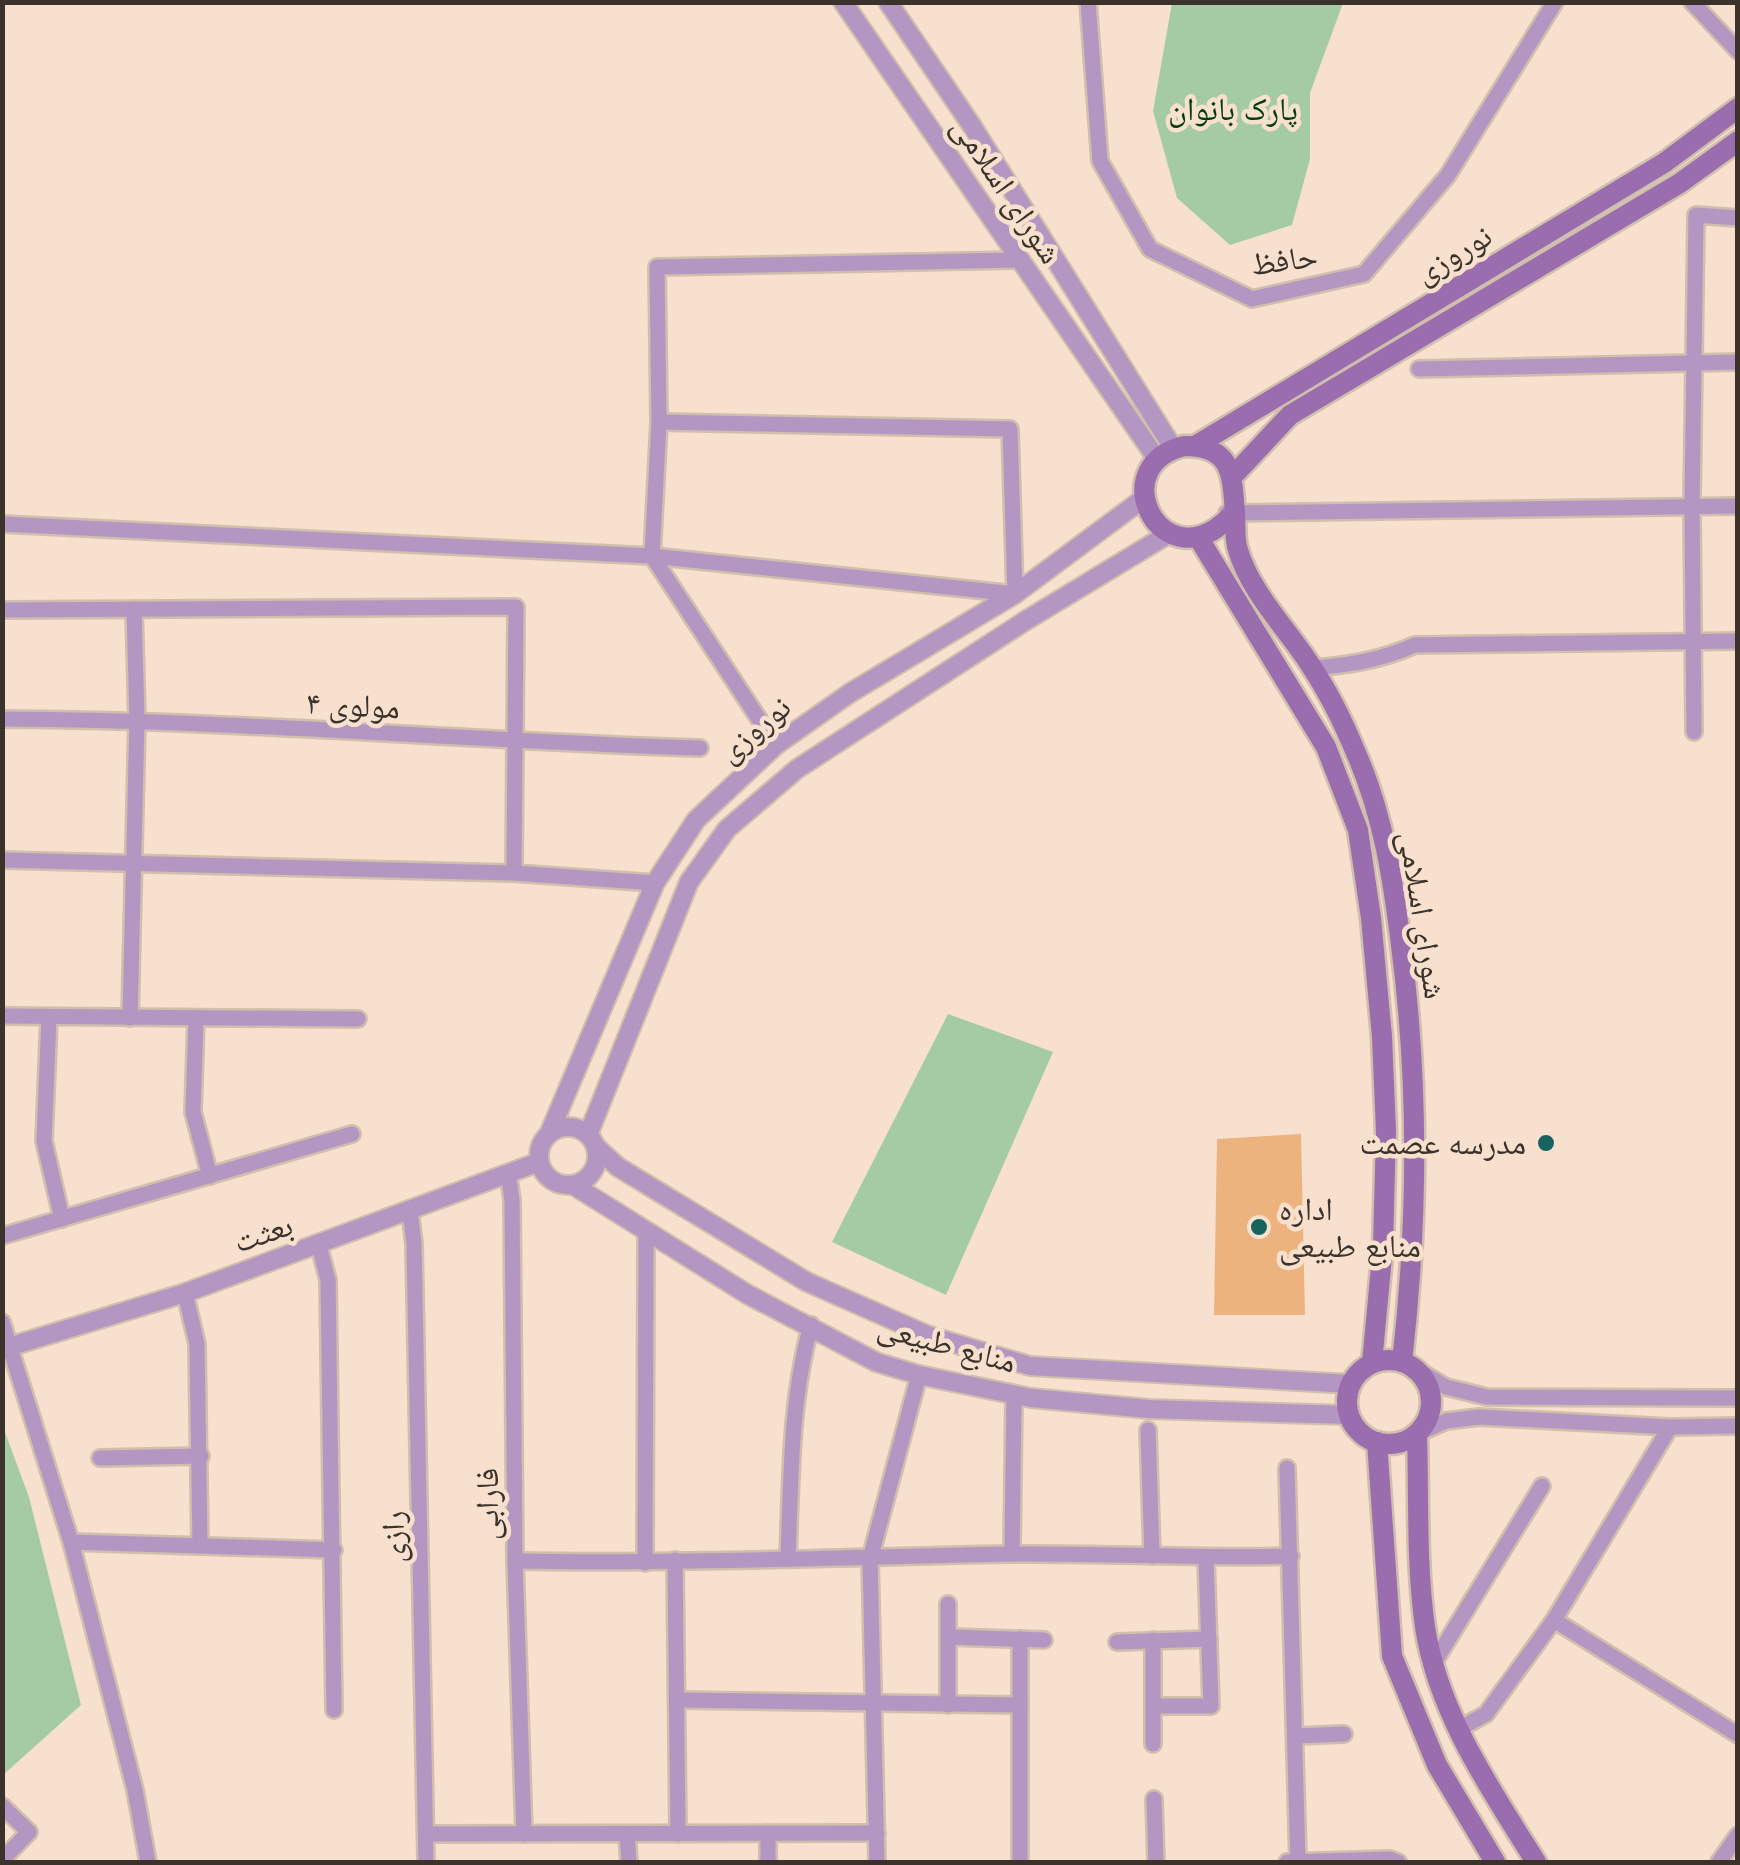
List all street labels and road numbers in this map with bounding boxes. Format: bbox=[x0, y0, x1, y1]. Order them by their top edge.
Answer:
street label: شورای اسلامی bbox=[941, 107, 1073, 272]
street label: نوروزی bbox=[1405, 213, 1500, 294]
street label: حافظ bbox=[1248, 233, 1320, 286]
street label: مولوی ۴ bbox=[305, 680, 401, 729]
street label: نوروزی bbox=[707, 685, 800, 773]
street label: شورای اسلامی bbox=[1388, 828, 1459, 1002]
street label: بعثت bbox=[227, 1202, 298, 1264]
street label: منابع طبیعی bbox=[873, 1303, 1021, 1384]
street label: فارابی bbox=[464, 1468, 509, 1540]
street label: رازی bbox=[370, 1511, 415, 1563]

